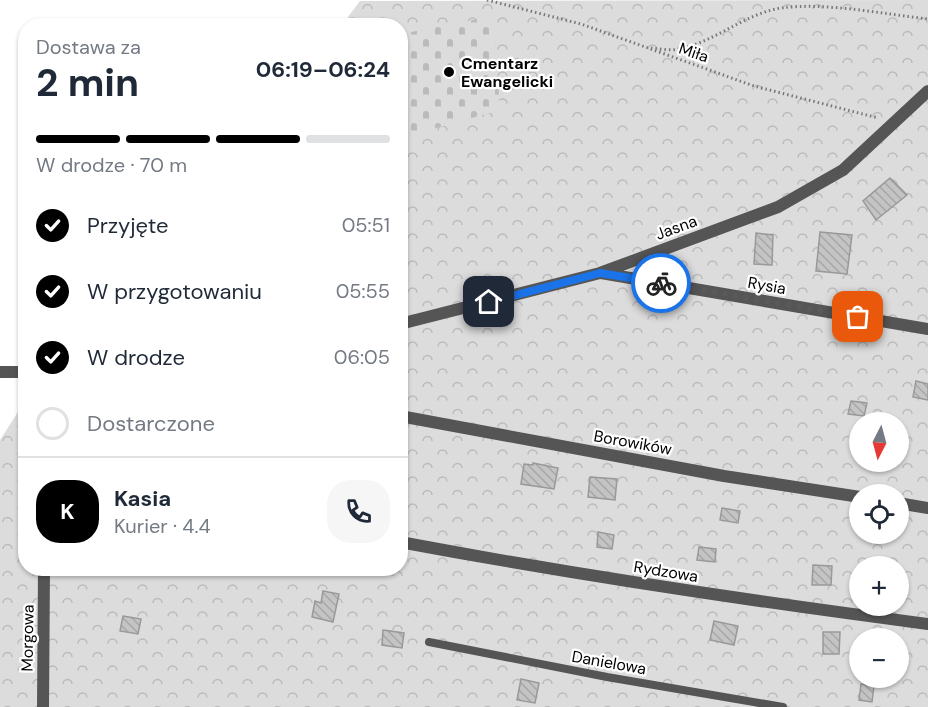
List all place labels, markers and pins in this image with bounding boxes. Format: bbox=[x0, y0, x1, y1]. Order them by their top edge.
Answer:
place label: Cmentarz Ewangelicki bbox=[461, 53, 553, 92]
marker: Cmentarz Ewangelicki bbox=[442, 65, 456, 79]
pin bbox=[463, 276, 514, 327]
pin bbox=[832, 291, 883, 342]

